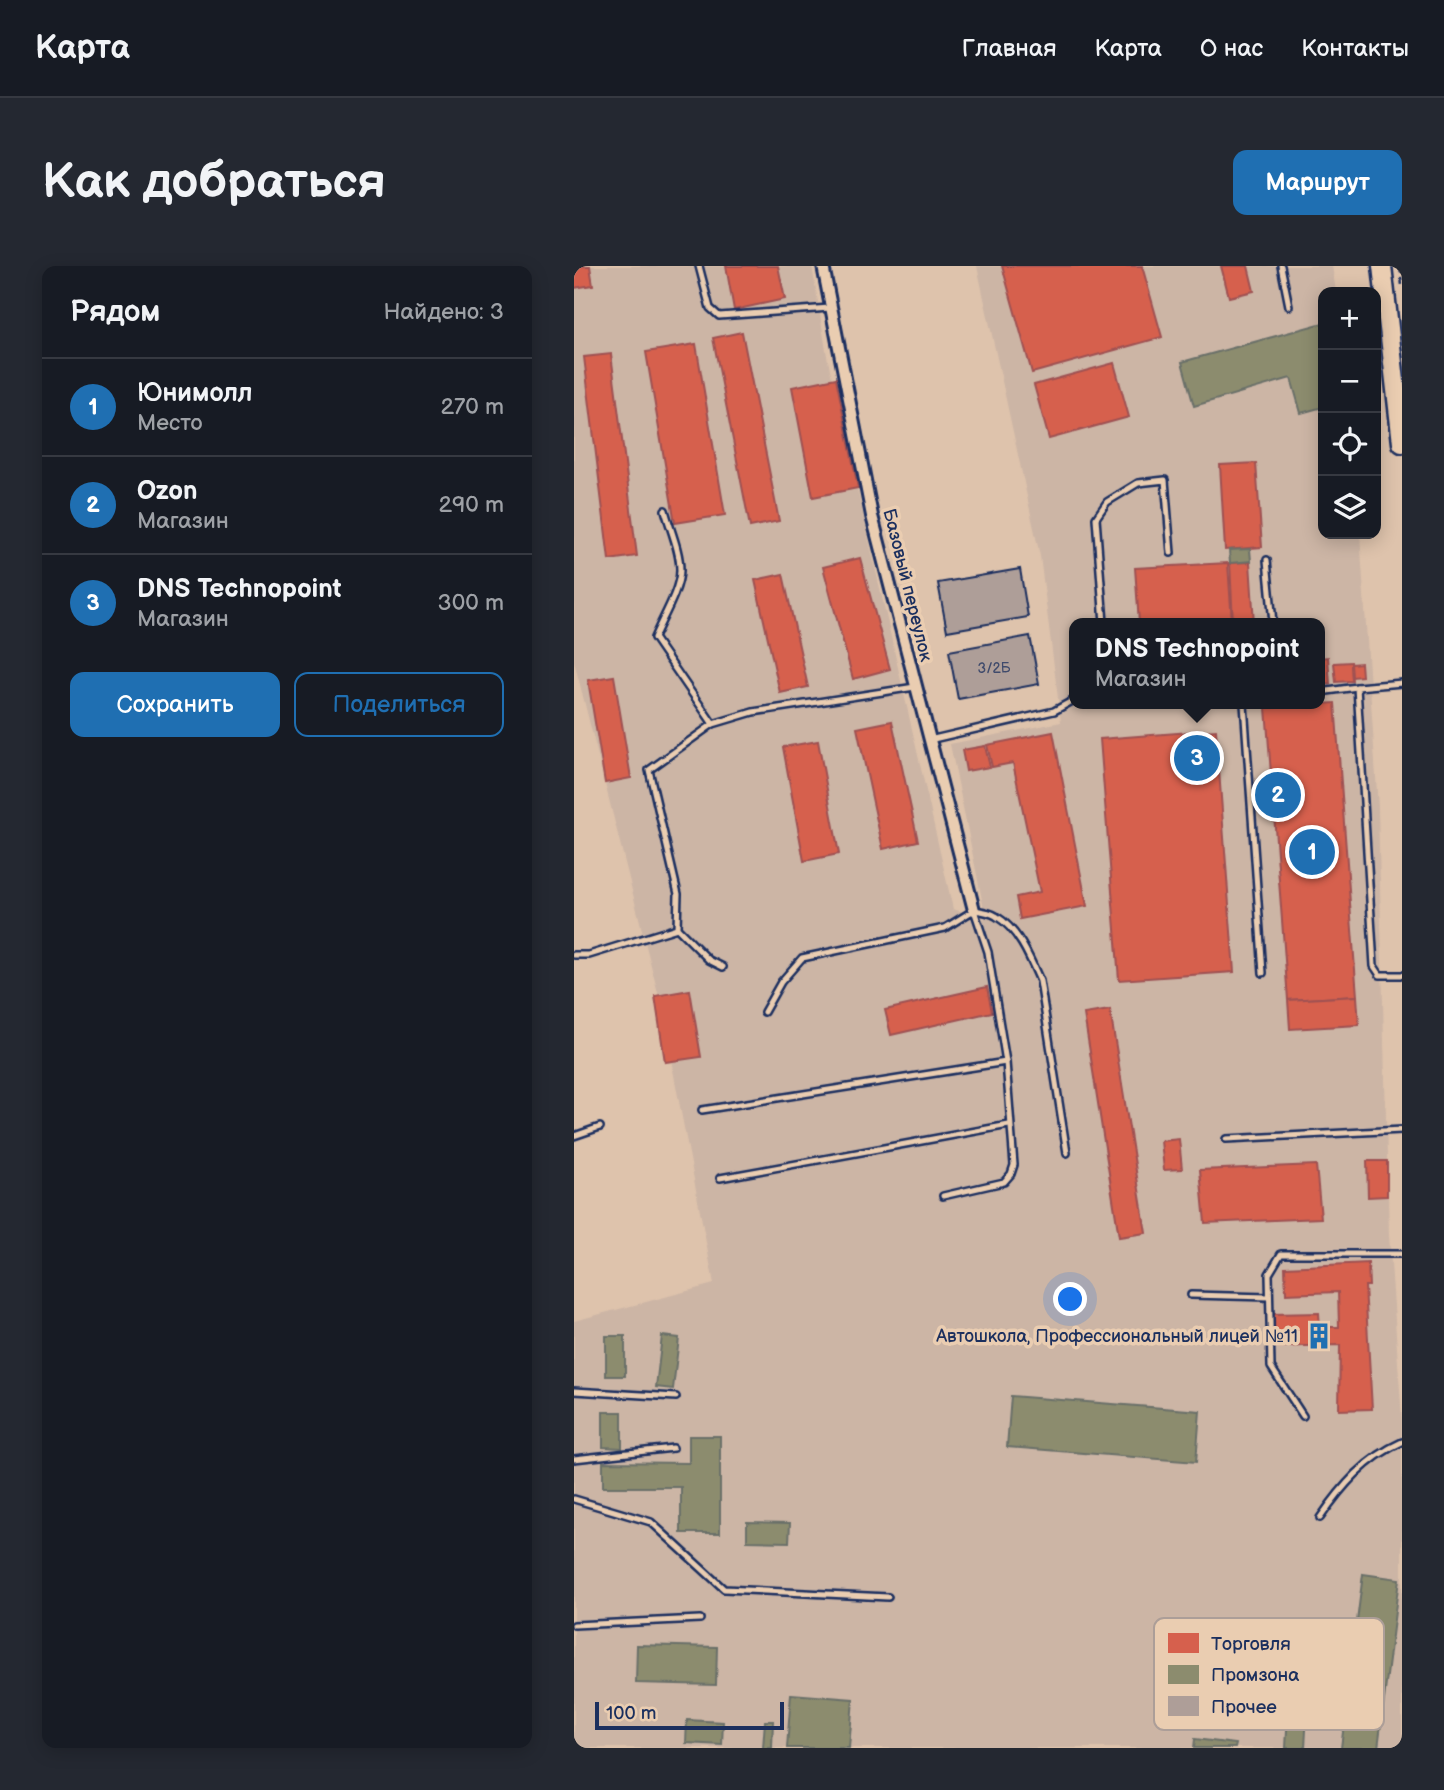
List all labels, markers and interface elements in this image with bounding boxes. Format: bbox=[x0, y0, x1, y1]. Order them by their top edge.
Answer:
text: Карта bbox=[35, 28, 130, 68]
text: Главная bbox=[962, 34, 1056, 63]
text: Карта bbox=[1094, 34, 1162, 63]
text: О нас bbox=[1200, 34, 1263, 63]
text: Контакты bbox=[1301, 34, 1409, 63]
button: Маршрут bbox=[1233, 150, 1402, 215]
text: Как добраться bbox=[42, 153, 386, 212]
map controls bbox=[1318, 287, 1381, 539]
button: + bbox=[1318, 287, 1381, 350]
text: Рядом bbox=[70, 294, 160, 330]
text: Найдено: 3 bbox=[383, 298, 504, 326]
button: − bbox=[1318, 350, 1381, 413]
text: Юнимолл bbox=[137, 378, 253, 409]
text: 1 bbox=[88, 393, 98, 421]
text: 270 m bbox=[440, 393, 504, 421]
text: Место bbox=[137, 409, 203, 437]
button: locate bbox=[1318, 413, 1381, 476]
text: Ozon bbox=[137, 476, 198, 507]
button: layers bbox=[1318, 476, 1381, 539]
text: 2 bbox=[86, 491, 100, 519]
text: 290 m bbox=[438, 491, 504, 519]
text: Магазин bbox=[137, 507, 229, 535]
street label: Базовый переулок bbox=[878, 507, 937, 664]
text: DNS Technopoint bbox=[137, 574, 341, 605]
text: 3 bbox=[86, 589, 100, 617]
text: 300 m bbox=[438, 589, 504, 617]
text: Магазин bbox=[137, 605, 229, 633]
popup bbox=[1069, 618, 1325, 709]
text: DNS Technopoint bbox=[1095, 634, 1299, 665]
house number: 3/2Б bbox=[978, 660, 1011, 677]
text: Магазин bbox=[1095, 665, 1187, 693]
button: Сохранить bbox=[70, 672, 280, 737]
button: Поделиться bbox=[294, 672, 504, 737]
pin: 3 bbox=[1174, 732, 1220, 784]
pin: 2 bbox=[1255, 769, 1301, 821]
pin: 1 bbox=[1289, 826, 1335, 878]
your location bbox=[1053, 1282, 1087, 1316]
building icon: Автошкола, Профессиональный лицей №11 bbox=[1304, 1321, 1334, 1351]
place label: Автошкола, Профессиональный лицей №11 bbox=[935, 1326, 1298, 1347]
legend bbox=[1154, 1618, 1384, 1730]
text: Торговля bbox=[1211, 1633, 1291, 1656]
text: Промзона bbox=[1211, 1664, 1299, 1687]
text: Прочее bbox=[1211, 1696, 1277, 1719]
scale bar bbox=[595, 1699, 784, 1731]
text: 100 m bbox=[606, 1702, 657, 1725]

